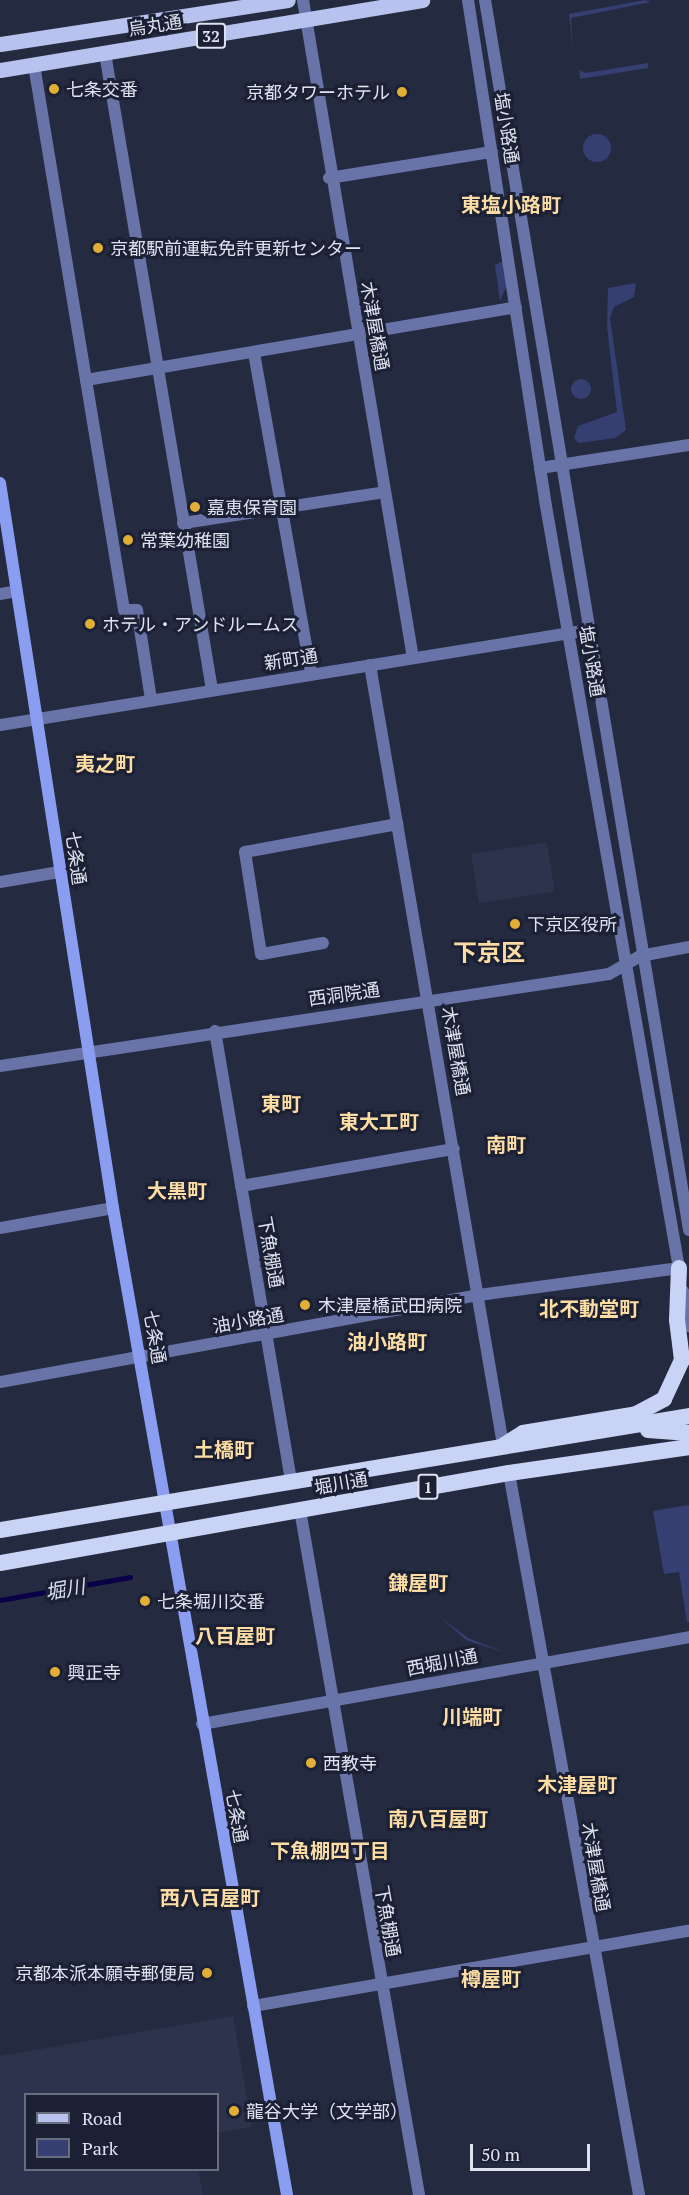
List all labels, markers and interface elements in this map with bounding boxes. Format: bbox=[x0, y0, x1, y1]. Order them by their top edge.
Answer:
street label: 烏丸通 bbox=[127, 10, 183, 40]
road number: 32 bbox=[194, 23, 228, 49]
place label: 七条交番 bbox=[66, 78, 138, 100]
place label: 京都タワーホテル bbox=[246, 81, 390, 103]
marker: 七条交番 bbox=[47, 82, 61, 96]
marker: 京都タワーホテル bbox=[395, 85, 409, 99]
street label: 塩小路通 bbox=[491, 91, 523, 165]
district label: 東塩小路町 bbox=[461, 192, 561, 216]
place label: 京都駅前運転免許更新センター bbox=[110, 237, 362, 259]
marker: 京都駅前運転免許更新センター bbox=[91, 241, 105, 255]
street label: 木津屋橋通 bbox=[357, 280, 393, 372]
place label: 嘉恵保育園 bbox=[207, 496, 297, 518]
marker: 嘉恵保育園 bbox=[188, 500, 202, 514]
place label: 常葉幼稚園 bbox=[140, 529, 230, 551]
marker: 常葉幼稚園 bbox=[121, 533, 135, 547]
place label: ホテル・アンドルームス bbox=[102, 613, 300, 635]
marker: ホテル・アンドルームス bbox=[83, 617, 97, 631]
street label: 塩小路通 bbox=[575, 624, 609, 698]
street label: 新町通 bbox=[263, 644, 319, 674]
district label: 夷之町 bbox=[75, 751, 135, 775]
street label: 七条通 bbox=[62, 830, 90, 886]
place label: 下京区役所 bbox=[527, 913, 617, 935]
marker: 下京区役所 bbox=[508, 917, 522, 931]
district label: 下京区 bbox=[453, 939, 525, 967]
street label: 西洞院通 bbox=[307, 978, 381, 1010]
street label: 木津屋橋通 bbox=[438, 1005, 474, 1097]
district label: 東町 bbox=[261, 1091, 301, 1115]
district label: 東大工町 bbox=[339, 1109, 419, 1133]
district label: 南町 bbox=[486, 1132, 526, 1156]
district label: 大黒町 bbox=[147, 1178, 207, 1202]
street label: 下魚棚通 bbox=[254, 1215, 288, 1289]
place label: 木津屋橋武田病院 bbox=[318, 1294, 462, 1316]
marker: 木津屋橋武田病院 bbox=[296, 1296, 314, 1314]
district label: 北不動堂町 bbox=[539, 1296, 639, 1320]
street label: 油小路通 bbox=[211, 1303, 285, 1337]
street label: 七条通 bbox=[140, 1309, 170, 1365]
district label: 油小路町 bbox=[347, 1329, 427, 1353]
district label: 土橋町 bbox=[194, 1437, 254, 1461]
street label: 堀川通 bbox=[313, 1468, 369, 1498]
road number: 1 bbox=[416, 1474, 440, 1500]
district label: 鎌屋町 bbox=[388, 1570, 448, 1594]
water label: 堀川 bbox=[43, 1574, 87, 1604]
place label: 七条堀川交番 bbox=[157, 1590, 265, 1612]
marker: 七条堀川交番 bbox=[138, 1594, 152, 1608]
district label: 八百屋町 bbox=[195, 1623, 275, 1647]
street label: 西堀川通 bbox=[405, 1645, 479, 1679]
place label: 興正寺 bbox=[67, 1661, 121, 1683]
marker: 興正寺 bbox=[48, 1665, 62, 1679]
district label: 川端町 bbox=[442, 1704, 502, 1728]
place label: 西教寺 bbox=[323, 1752, 377, 1774]
marker: 西教寺 bbox=[304, 1756, 318, 1770]
district label: 木津屋町 bbox=[537, 1772, 617, 1796]
street label: 七条通 bbox=[222, 1788, 252, 1844]
district label: 南八百屋町 bbox=[388, 1806, 488, 1830]
street label: 木津屋橋通 bbox=[578, 1821, 614, 1913]
district label: 下魚棚四丁目 bbox=[270, 1838, 390, 1862]
street label: 下魚棚通 bbox=[371, 1884, 405, 1958]
district label: 西八百屋町 bbox=[160, 1885, 260, 1909]
place label: 京都本派本願寺郵便局 bbox=[15, 1962, 195, 1984]
marker: 京都本派本願寺郵便局 bbox=[200, 1966, 214, 1980]
district label: 樽屋町 bbox=[461, 1966, 521, 1990]
legend bbox=[24, 2093, 219, 2171]
place label: 龍谷大学（文学部） bbox=[246, 2100, 408, 2122]
marker: 龍谷大学（文学部） bbox=[227, 2104, 241, 2118]
text: Road bbox=[82, 2106, 122, 2130]
scale bar bbox=[473, 2132, 593, 2170]
text: Park bbox=[82, 2136, 118, 2160]
text: 50 m bbox=[481, 2142, 520, 2166]

